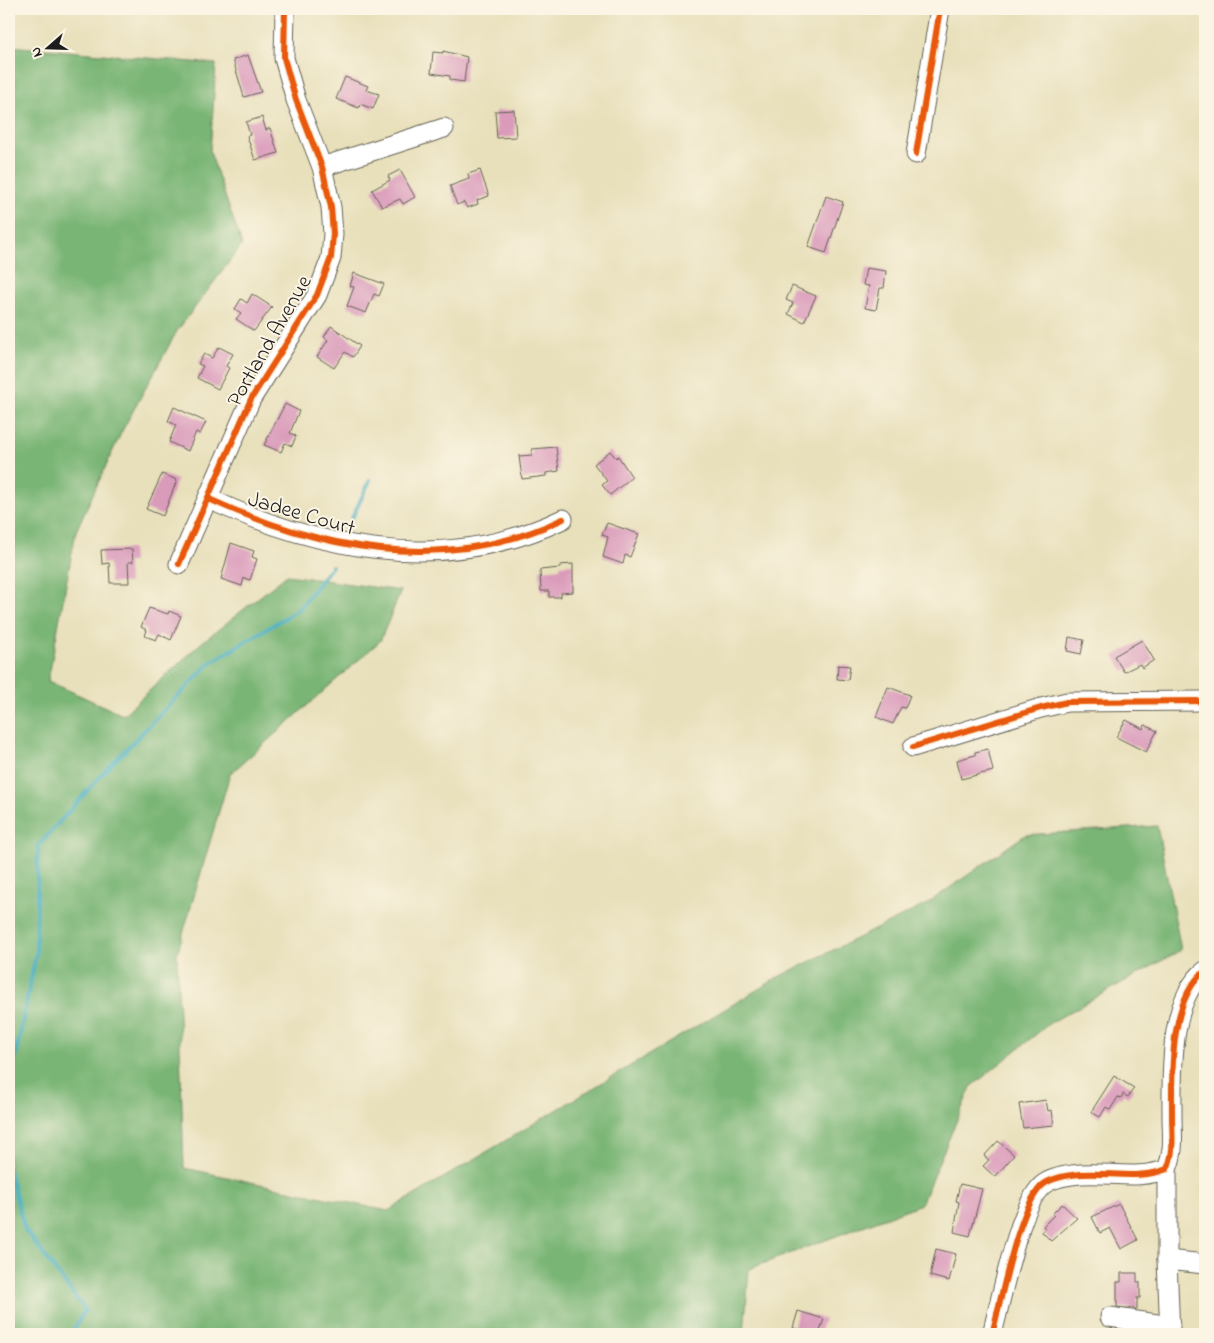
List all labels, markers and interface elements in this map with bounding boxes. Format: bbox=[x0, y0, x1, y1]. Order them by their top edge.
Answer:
north arrow bbox=[22, 22, 72, 72]
text: N bbox=[26, 44, 49, 60]
street label: Portland Avenue bbox=[220, 270, 321, 413]
street label: Jadee Court bbox=[244, 484, 359, 546]

